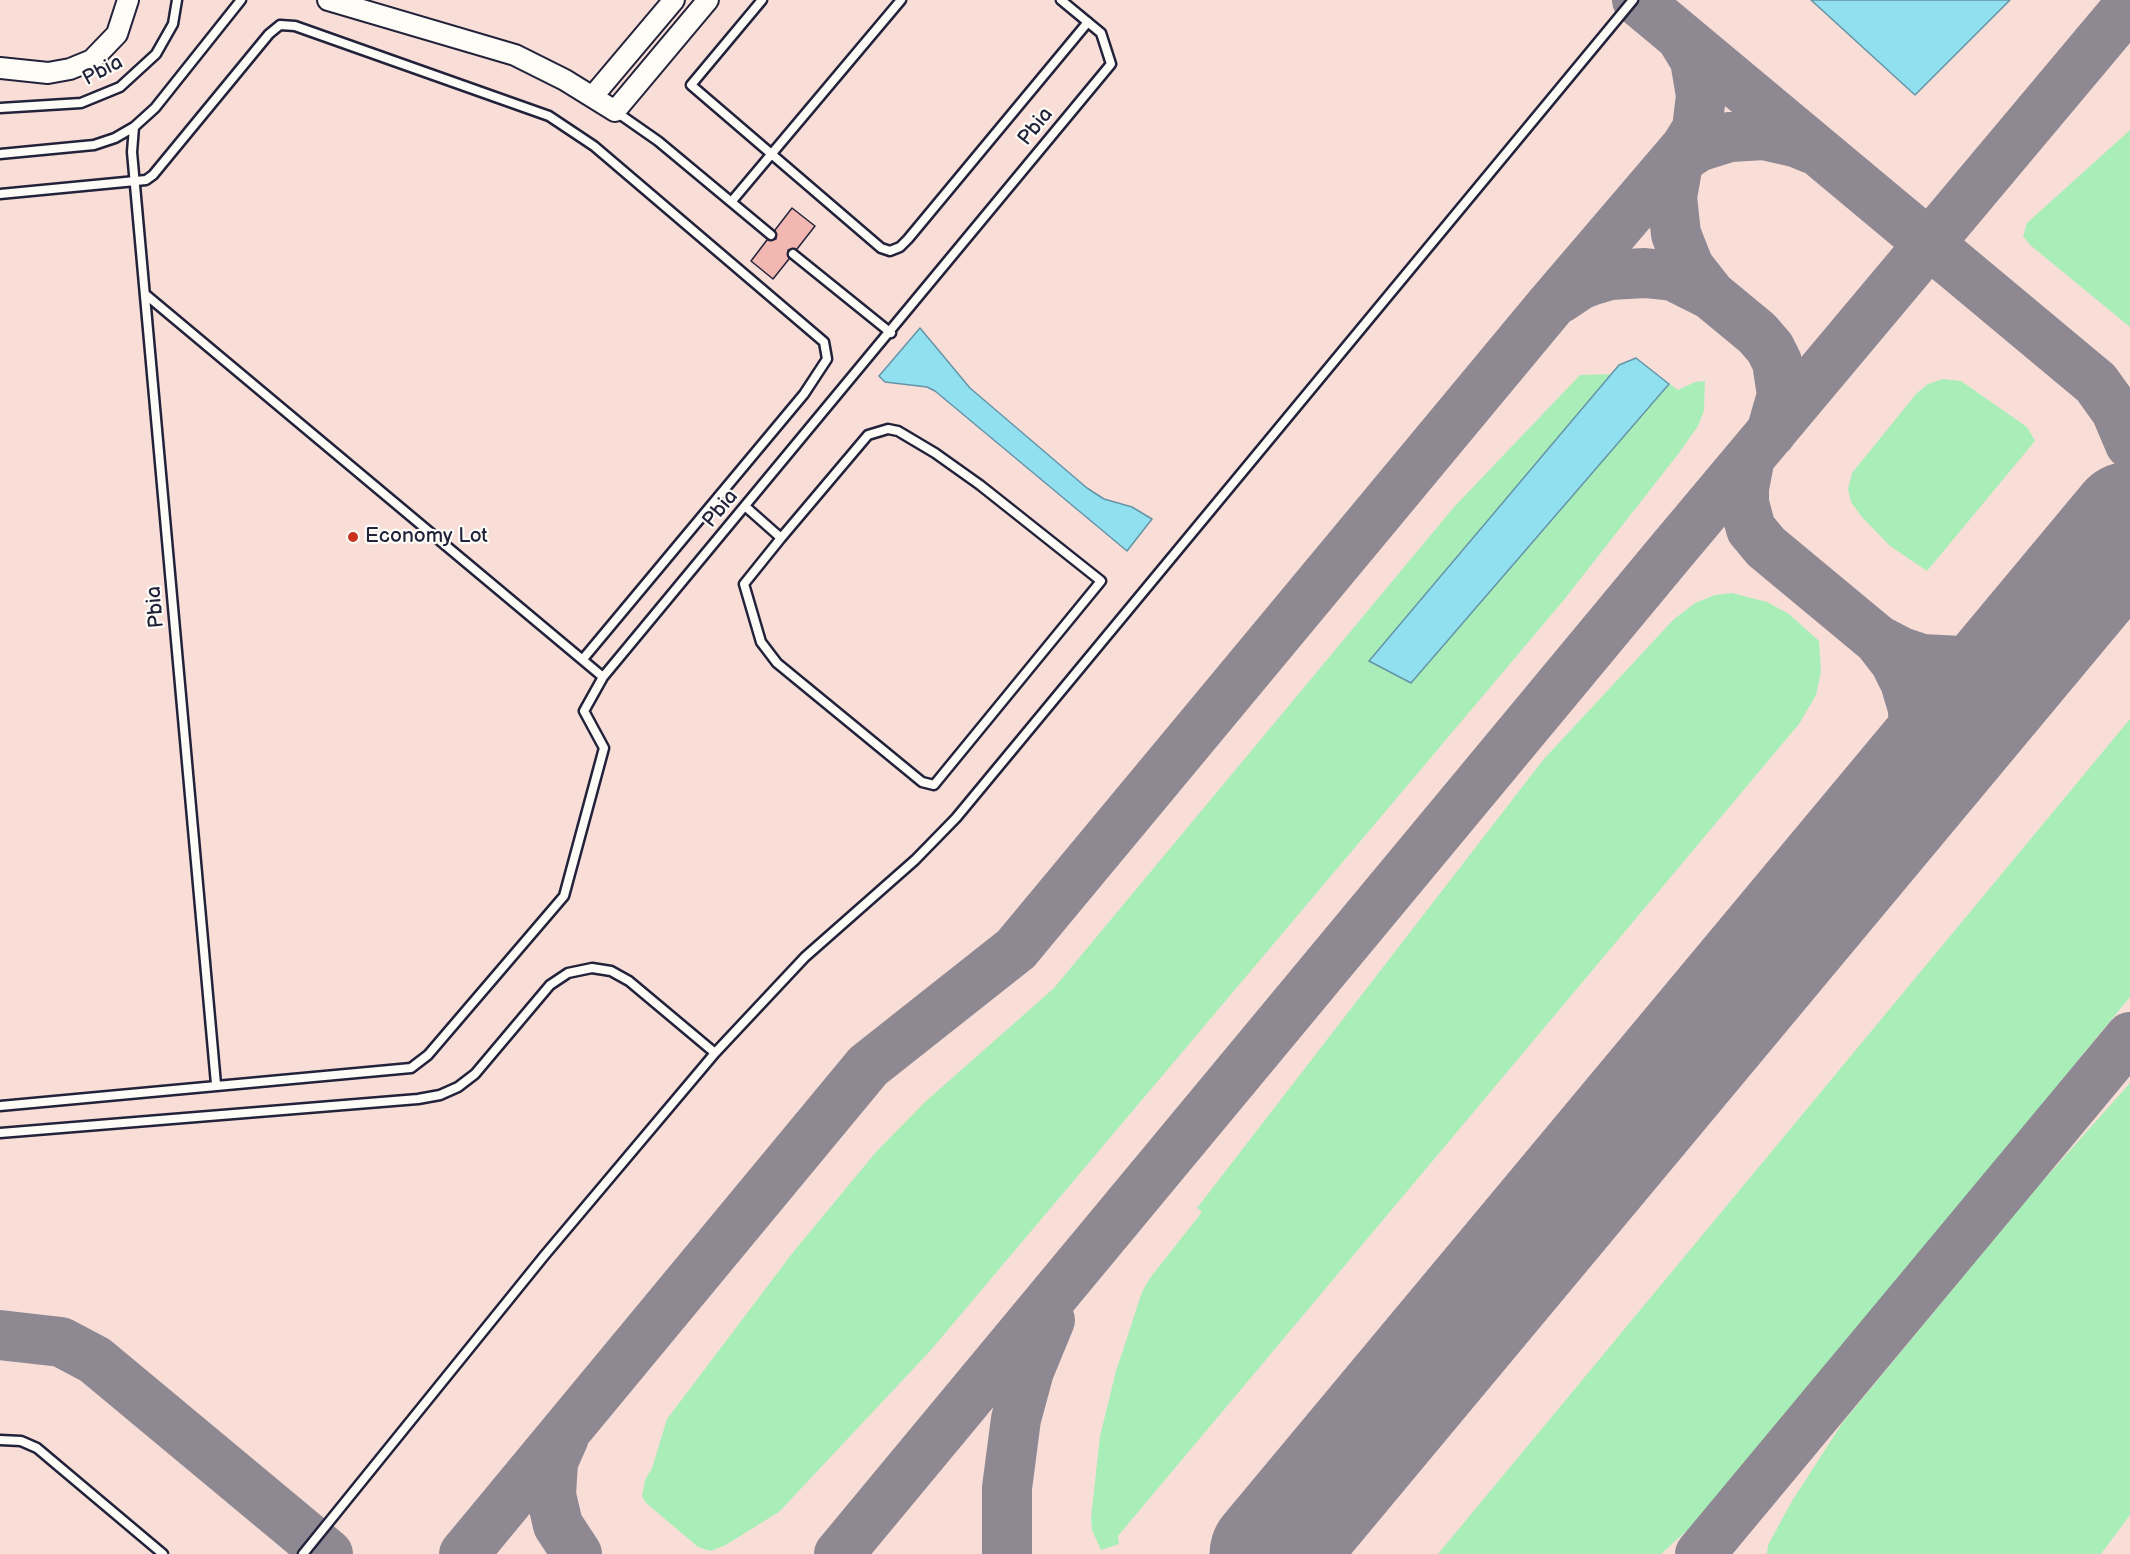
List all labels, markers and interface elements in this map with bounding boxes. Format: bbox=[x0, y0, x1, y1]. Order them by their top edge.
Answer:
street label: Pbia bbox=[79, 50, 127, 92]
street label: Pbia bbox=[1013, 103, 1059, 151]
street label: Pbia bbox=[698, 485, 744, 533]
place label: Economy Lot bbox=[365, 524, 488, 550]
marker: Economy Lot bbox=[346, 530, 360, 544]
street label: Pbia bbox=[142, 585, 170, 629]

